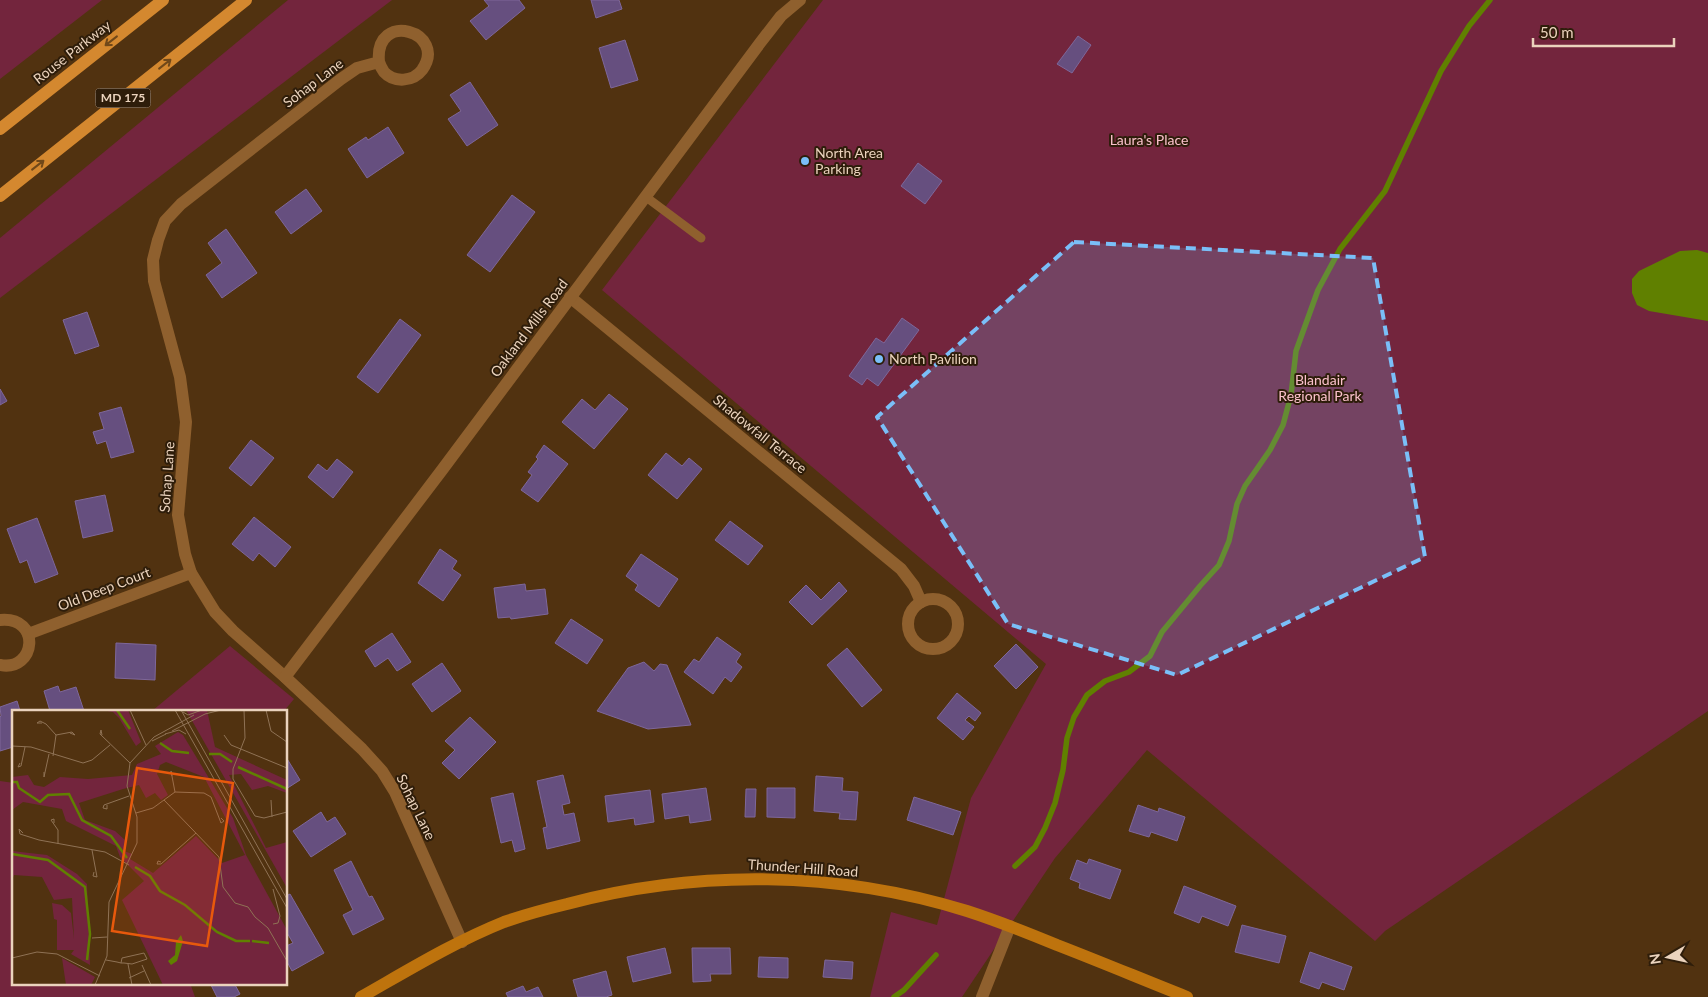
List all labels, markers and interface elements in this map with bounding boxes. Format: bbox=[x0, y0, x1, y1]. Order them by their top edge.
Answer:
scale bar bbox=[1533, 15, 1674, 47]
street label: Rouse Parkway bbox=[30, 16, 114, 87]
text: 50 m bbox=[1540, 23, 1574, 41]
one-way arrow bbox=[104, 36, 118, 46]
street label: Sohap Lane bbox=[279, 54, 346, 111]
one-way arrow bbox=[159, 59, 172, 70]
road number: MD 175 bbox=[96, 89, 150, 108]
park label: Laura's Place bbox=[1110, 131, 1188, 148]
place label: North Area Parking bbox=[815, 144, 883, 177]
marker: North Area Parking bbox=[799, 155, 811, 167]
one-way arrow bbox=[31, 160, 44, 171]
street label: Oakland Mills Road bbox=[486, 275, 571, 380]
place label: North Pavilion bbox=[889, 350, 977, 367]
marker: North Pavilion bbox=[873, 353, 885, 365]
park label: Blandair Regional Park bbox=[1278, 371, 1363, 404]
street label: Shadowfall Terrace bbox=[710, 391, 811, 477]
street label: Sohap Lane bbox=[156, 441, 177, 513]
street label: Old Deep Court bbox=[55, 563, 152, 614]
inset map bbox=[12, 710, 288, 984]
street label: Sohap Lane bbox=[393, 771, 440, 842]
street label: Thunder Hill Road bbox=[747, 855, 859, 880]
north arrow bbox=[1643, 932, 1693, 982]
text: N bbox=[1645, 952, 1664, 966]

